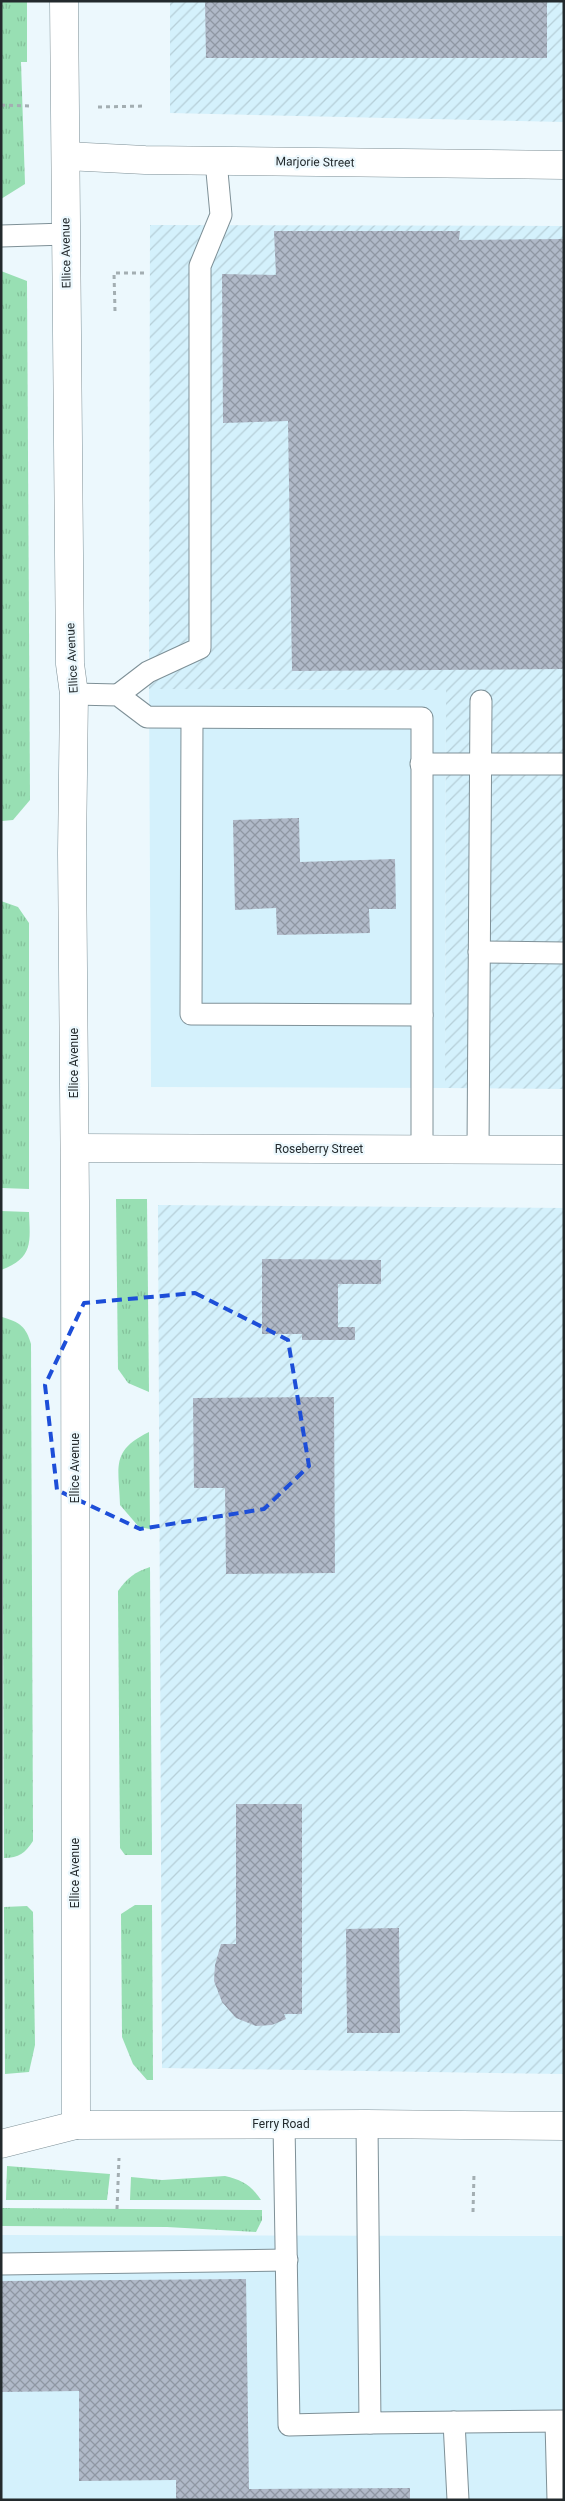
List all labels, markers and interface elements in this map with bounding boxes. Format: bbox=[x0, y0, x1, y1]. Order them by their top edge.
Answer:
street label: Marjorie Street bbox=[275, 154, 355, 170]
street label: Ellice Avenue bbox=[58, 218, 74, 288]
street label: Ellice Avenue bbox=[63, 622, 81, 694]
street label: Ellice Avenue bbox=[67, 1028, 81, 1098]
street label: Roseberry Street bbox=[275, 1142, 363, 1156]
street label: Ellice Avenue bbox=[68, 1433, 82, 1503]
street label: Ellice Avenue bbox=[68, 1838, 82, 1908]
street label: Ferry Road bbox=[252, 2117, 310, 2131]

